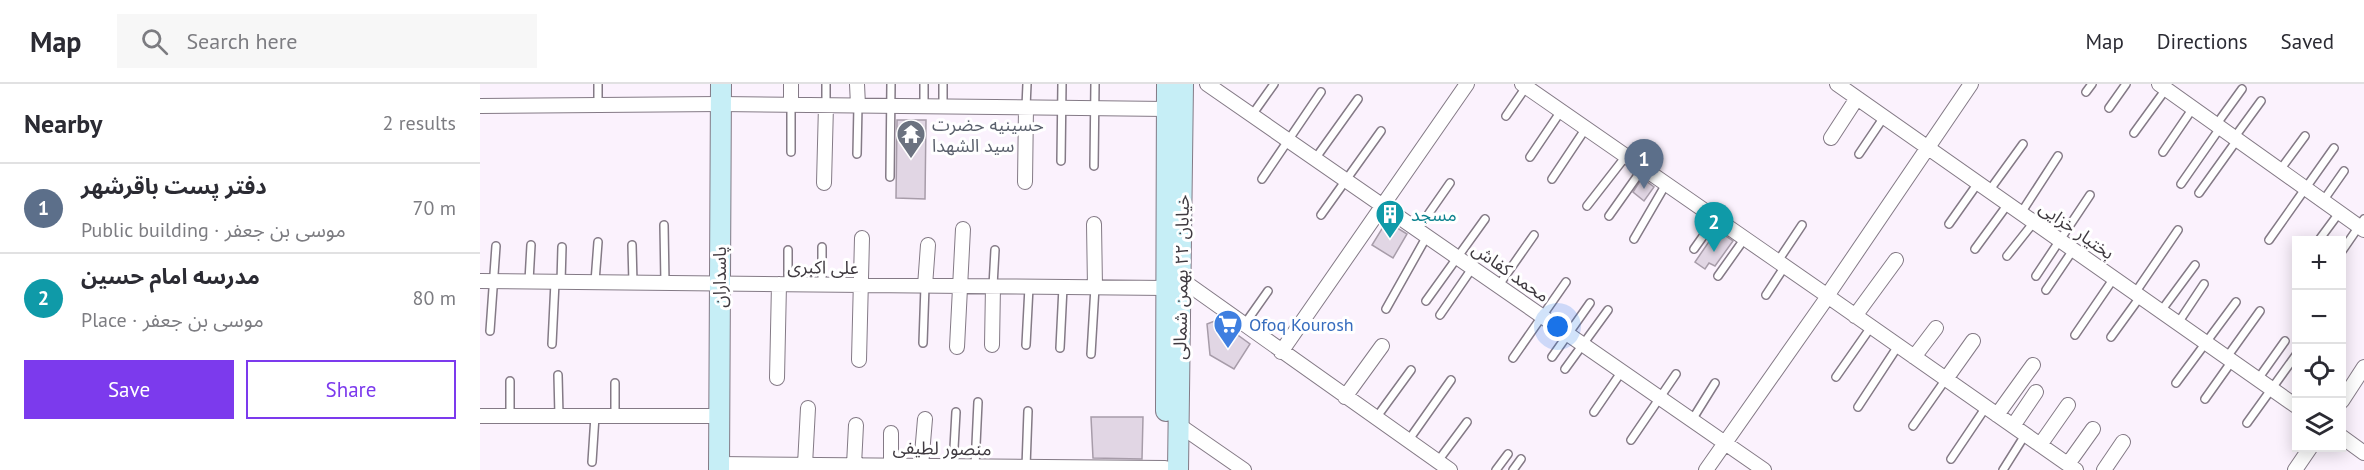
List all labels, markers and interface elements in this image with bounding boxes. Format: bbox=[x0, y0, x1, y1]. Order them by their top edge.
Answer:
search box bbox=[117, 14, 537, 68]
text: Map bbox=[30, 23, 81, 60]
icon: search bbox=[138, 25, 171, 58]
text: Search here bbox=[186, 27, 297, 55]
text: Map bbox=[2085, 28, 2124, 55]
text: Directions bbox=[2157, 28, 2248, 55]
text: Saved bbox=[2281, 28, 2334, 55]
text: Nearby bbox=[24, 107, 102, 140]
text: 2 results bbox=[383, 110, 456, 136]
place label: حسینیه حضرت سید الشهدا bbox=[932, 113, 1044, 157]
temple icon: حسینیه حضرت سید الشهدا bbox=[895, 118, 927, 160]
pin: 1 bbox=[1624, 140, 1664, 189]
text: دفتر پست باقرشهر bbox=[81, 172, 267, 200]
street label: خیابان ۲۲ بهمن شمالی bbox=[1168, 194, 1194, 360]
text: 1 bbox=[38, 195, 49, 221]
text: 70 m bbox=[413, 195, 456, 221]
street label: بختیار خزایی bbox=[2035, 196, 2119, 264]
building icon: مسجد bbox=[1374, 198, 1406, 240]
pin: 2 bbox=[1694, 202, 1734, 252]
place label: مسجد bbox=[1411, 203, 1457, 226]
text: Public building · موسی بن جعفر bbox=[81, 217, 346, 243]
map controls bbox=[2292, 236, 2346, 452]
button: + bbox=[2292, 236, 2346, 290]
street label: محمد کفاش bbox=[1468, 237, 1554, 307]
street label: پاسداران bbox=[708, 246, 731, 308]
street label: علی اکبری bbox=[787, 255, 859, 279]
text: مدرسه امام حسین bbox=[81, 262, 260, 290]
text: 2 bbox=[38, 285, 49, 311]
text: 80 m bbox=[413, 285, 456, 311]
button: − bbox=[2292, 290, 2346, 344]
text: Place · موسی بن جعفر bbox=[81, 307, 264, 333]
supermarket icon: Ofoq Kourosh bbox=[1212, 308, 1244, 350]
your location bbox=[1543, 312, 1572, 341]
place label: Ofoq Kourosh bbox=[1249, 313, 1354, 336]
button: locate bbox=[2292, 344, 2346, 398]
button: Save bbox=[24, 360, 234, 419]
button: Share bbox=[246, 360, 456, 419]
button: layers bbox=[2292, 398, 2346, 452]
street label: منصور لطیفی bbox=[892, 436, 992, 460]

